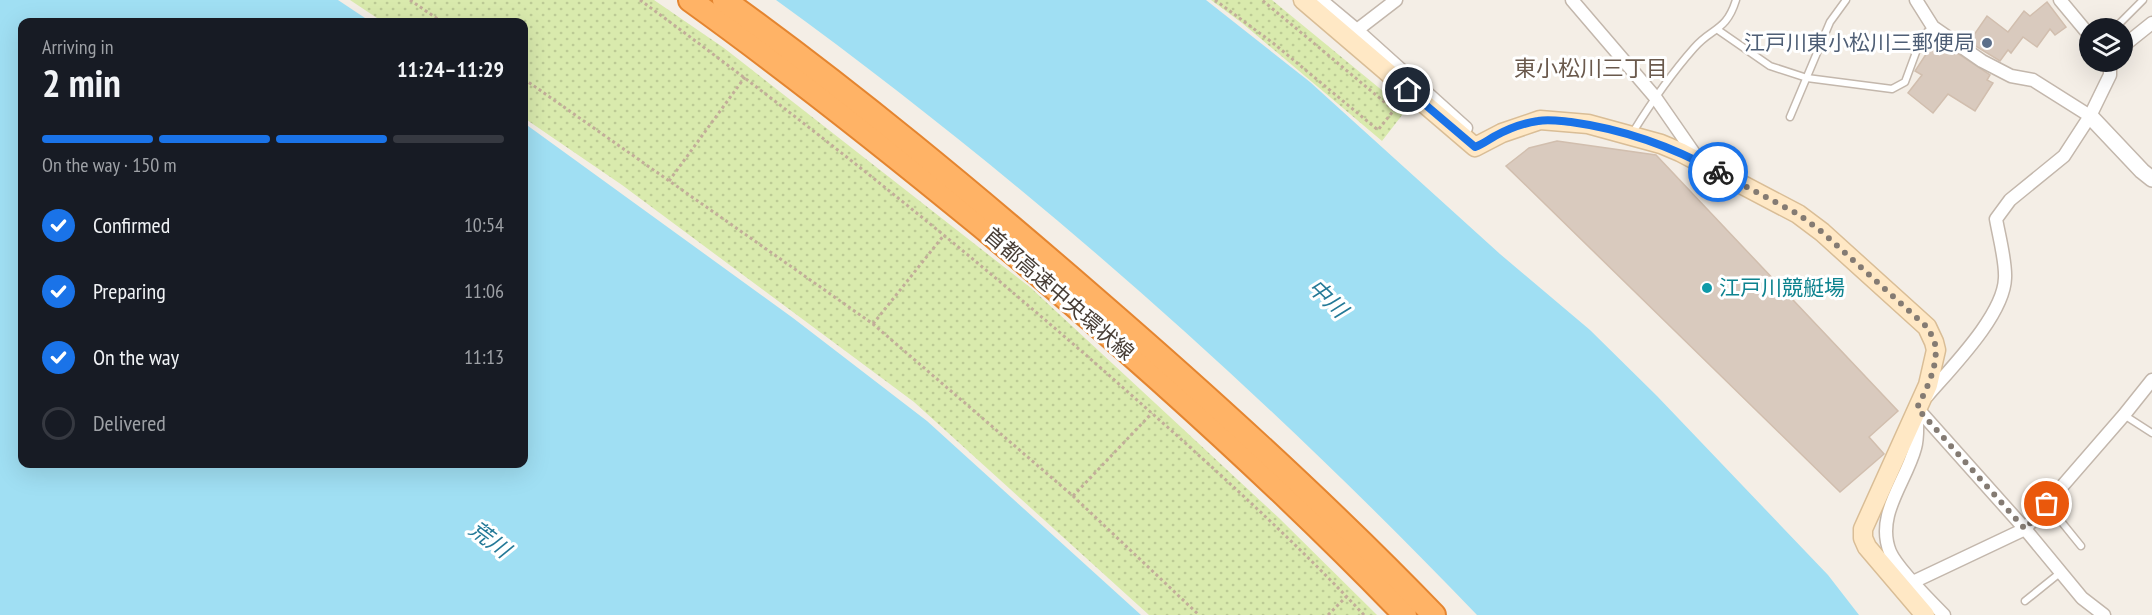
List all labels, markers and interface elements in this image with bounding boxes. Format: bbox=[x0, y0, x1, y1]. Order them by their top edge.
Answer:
map controls bbox=[2079, 18, 2133, 72]
button: layers bbox=[2079, 18, 2133, 72]
place label: 江戸川東小松川三郵便局 bbox=[1744, 29, 1975, 56]
text: Arriving in bbox=[42, 34, 114, 60]
marker: 江戸川東小松川三郵便局 bbox=[1980, 36, 1994, 50]
district label: 東小松川三丁目 bbox=[1514, 54, 1668, 82]
text: 11:24–11:29 bbox=[397, 55, 504, 83]
text: 2 min bbox=[42, 57, 121, 108]
pin bbox=[1382, 64, 1433, 115]
icon: home bbox=[1391, 73, 1424, 106]
courier bbox=[1688, 142, 1748, 202]
text: On the way · 150 m bbox=[42, 152, 177, 178]
icon: bike bbox=[1702, 156, 1735, 189]
icon: check bbox=[42, 209, 75, 242]
text: Confirmed bbox=[93, 211, 170, 239]
text: 10:54 bbox=[464, 212, 504, 238]
street label: 首都高速中央環状線 bbox=[979, 221, 1140, 366]
water label: 中川 bbox=[1302, 273, 1355, 325]
place label: 江戸川競艇場 bbox=[1719, 274, 1845, 301]
icon: check bbox=[42, 275, 75, 308]
text: Preparing bbox=[93, 277, 166, 305]
text: 11:06 bbox=[464, 278, 504, 304]
marker: 江戸川競艇場 bbox=[1700, 281, 1714, 295]
icon: check bbox=[42, 341, 75, 374]
text: On the way bbox=[93, 343, 179, 371]
text: 11:13 bbox=[464, 344, 504, 370]
text: Delivered bbox=[93, 409, 166, 437]
pin bbox=[2021, 478, 2072, 529]
icon: bag bbox=[2030, 487, 2063, 520]
water label: 荒川 bbox=[464, 515, 518, 565]

